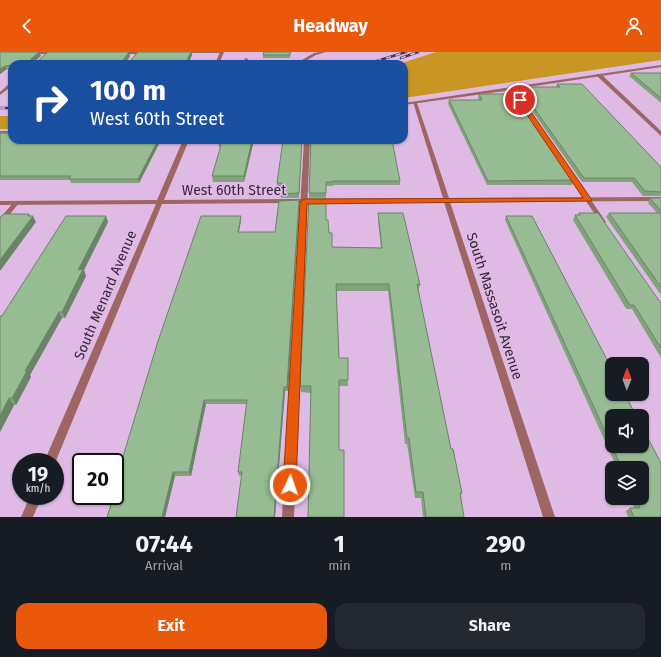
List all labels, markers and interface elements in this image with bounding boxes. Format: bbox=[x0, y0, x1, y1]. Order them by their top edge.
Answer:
icon: back bbox=[16, 15, 38, 37]
text: Headway bbox=[293, 15, 368, 37]
icon: person bbox=[623, 15, 645, 37]
text: 100 m bbox=[90, 74, 166, 107]
icon: right bbox=[24, 76, 76, 128]
pin bbox=[503, 83, 537, 117]
icon: arrive bbox=[509, 89, 531, 111]
text: West 60th Street bbox=[90, 108, 224, 130]
street label: West 60th Street bbox=[182, 182, 287, 199]
street label: South Menard Avenue bbox=[71, 228, 140, 362]
street label: South Massasoit Avenue bbox=[463, 231, 526, 382]
north arrow bbox=[605, 357, 649, 401]
map controls bbox=[605, 357, 649, 505]
button: sound bbox=[605, 409, 649, 453]
speed limit sign: 20 bbox=[72, 453, 124, 505]
button: layers bbox=[605, 461, 649, 505]
text: 19 bbox=[28, 462, 48, 486]
position arrow bbox=[269, 464, 311, 506]
text: km/h bbox=[26, 483, 50, 495]
text: 07:44 bbox=[135, 530, 193, 558]
text: 1 bbox=[334, 530, 345, 558]
text: 290 bbox=[486, 530, 526, 558]
text: Arrival bbox=[145, 558, 183, 573]
text: min bbox=[328, 558, 351, 573]
text: m bbox=[500, 558, 511, 573]
button: Exit bbox=[16, 603, 327, 649]
button: Share bbox=[335, 603, 645, 649]

